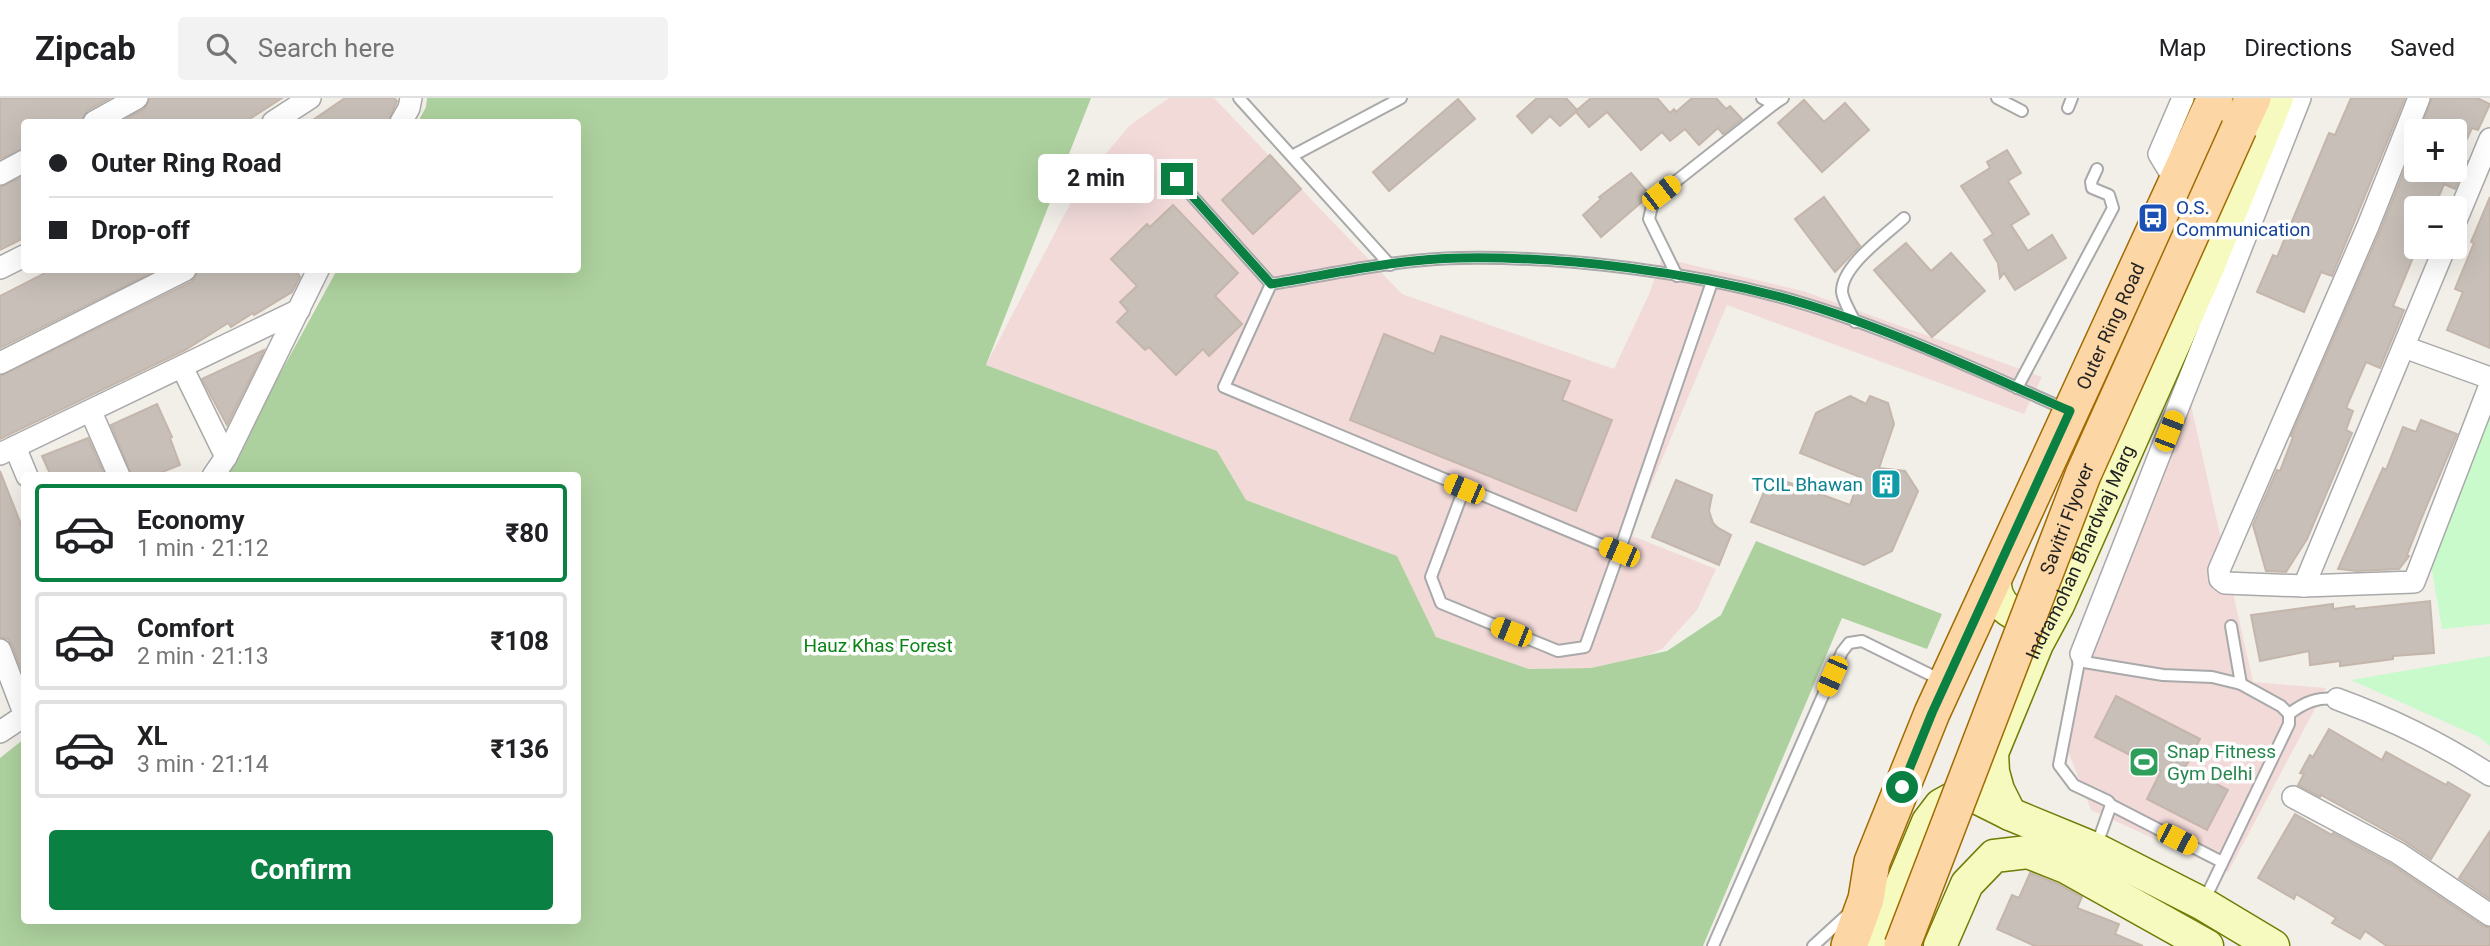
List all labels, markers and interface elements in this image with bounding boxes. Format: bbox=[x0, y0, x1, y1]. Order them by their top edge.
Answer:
search box bbox=[178, 17, 668, 80]
text: Zipcab bbox=[35, 29, 136, 68]
icon: search bbox=[202, 29, 240, 67]
text: Search here bbox=[258, 33, 395, 63]
text: Map bbox=[2159, 34, 2206, 62]
text: Directions bbox=[2244, 34, 2352, 62]
text: Saved bbox=[2390, 34, 2455, 62]
map controls bbox=[2404, 119, 2467, 259]
button: + bbox=[2404, 119, 2467, 182]
text: Outer Ring Road bbox=[91, 148, 282, 178]
callout: 2 min bbox=[1037, 154, 1152, 204]
route end bbox=[1161, 163, 1193, 195]
text: 2 min bbox=[1067, 165, 1125, 192]
car bbox=[1638, 172, 1685, 214]
place label: O.S. Communication bbox=[2176, 196, 2311, 241]
button: − bbox=[2404, 196, 2467, 259]
bus stop icon: O.S. Communication bbox=[2136, 201, 2170, 235]
text: Drop-off bbox=[91, 215, 190, 245]
street label: Outer Ring Road bbox=[2071, 259, 2150, 393]
car bbox=[2152, 408, 2187, 454]
street label: Indramohan Bhardwaj Marg bbox=[2021, 441, 2140, 663]
street label: Savitri Flyover bbox=[2035, 459, 2099, 578]
building icon: TCIL Bhawan bbox=[1869, 467, 1903, 501]
car bbox=[1441, 471, 1488, 507]
place label: TCIL Bhawan bbox=[1752, 473, 1863, 496]
icon: car bbox=[53, 502, 116, 565]
text: Economy bbox=[137, 505, 244, 535]
text: ₹80 bbox=[505, 518, 549, 548]
car bbox=[1596, 534, 1643, 570]
text: 1 min · 21:12 bbox=[137, 535, 269, 562]
icon: car bbox=[53, 610, 116, 673]
text: Comfort bbox=[137, 613, 234, 643]
car bbox=[1488, 614, 1535, 650]
text: ₹108 bbox=[491, 626, 549, 656]
park label: Hauz Khas Forest bbox=[803, 634, 953, 657]
text: 2 min · 21:13 bbox=[137, 643, 269, 670]
car bbox=[1814, 653, 1851, 699]
icon: car bbox=[53, 718, 116, 781]
text: XL bbox=[137, 721, 168, 751]
text: ₹136 bbox=[491, 734, 549, 764]
place label: Snap Fitness Gym Delhi bbox=[2167, 740, 2276, 785]
sports icon: Snap Fitness Gym Delhi bbox=[2127, 745, 2161, 779]
text: 3 min · 21:14 bbox=[137, 751, 269, 778]
route start bbox=[1886, 771, 1918, 803]
car bbox=[2154, 820, 2201, 858]
button: Confirm bbox=[49, 830, 553, 910]

